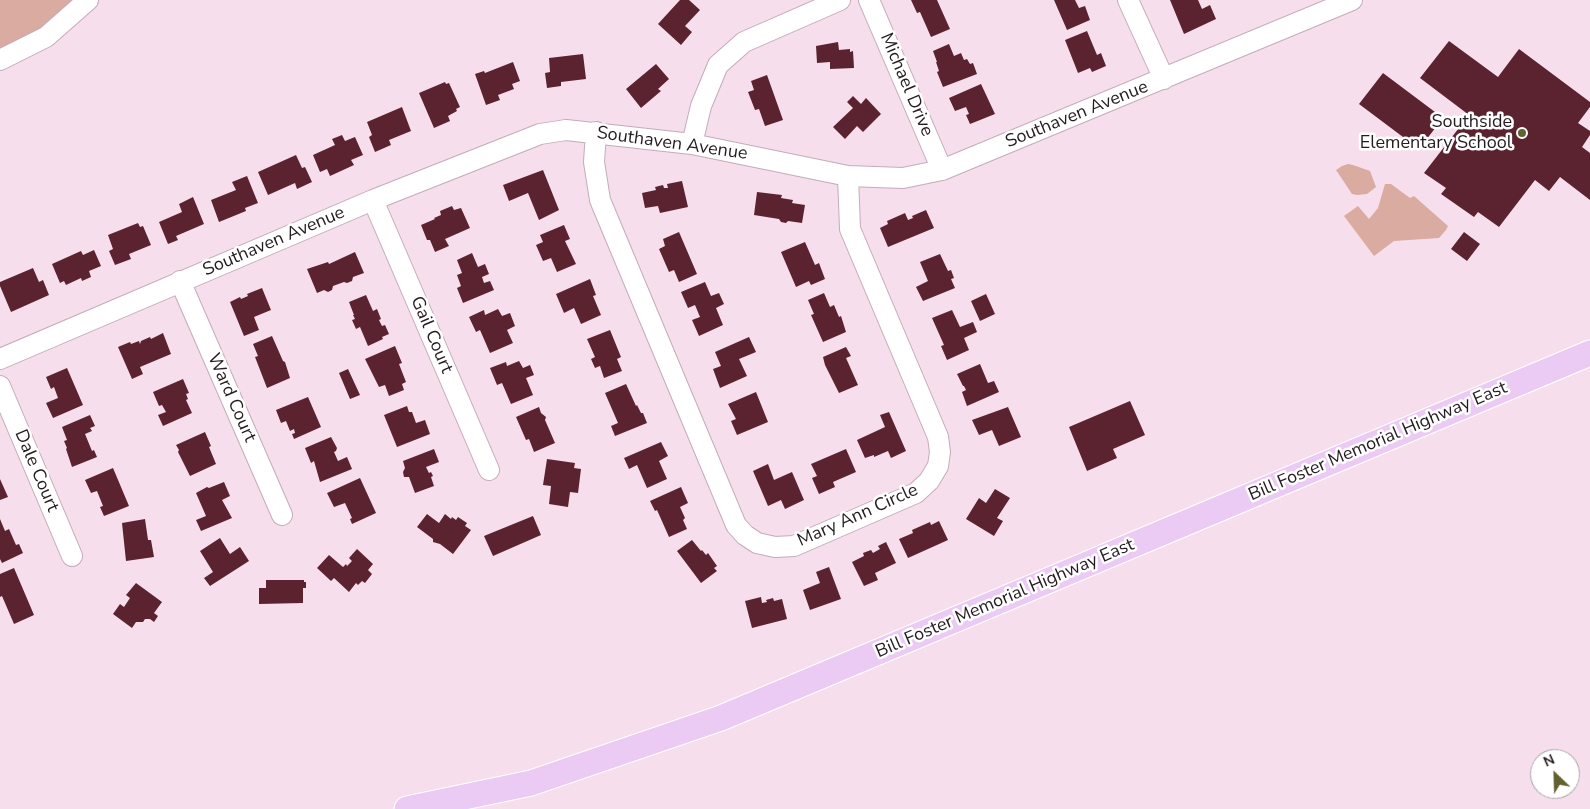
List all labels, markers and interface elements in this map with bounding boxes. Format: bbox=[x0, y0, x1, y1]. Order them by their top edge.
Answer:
street label: Michael Drive bbox=[875, 30, 937, 140]
street label: Southaven Avenue bbox=[1003, 77, 1151, 153]
place label: Southside Elementary School bbox=[1360, 112, 1512, 154]
street label: Southaven Avenue bbox=[595, 123, 749, 165]
marker: Southside Elementary School bbox=[1516, 127, 1528, 139]
street label: Southaven Avenue bbox=[200, 202, 348, 282]
street label: Gail Court bbox=[405, 293, 457, 377]
street label: Ward Court bbox=[202, 350, 260, 446]
street label: Bill Foster Memorial Highway East bbox=[1246, 378, 1510, 506]
street label: Dale Court bbox=[9, 427, 63, 515]
street label: Mary Ann Circle bbox=[794, 480, 922, 552]
street label: Bill Foster Memorial Highway East bbox=[873, 535, 1137, 663]
north arrow bbox=[1530, 749, 1580, 799]
text: N bbox=[1540, 750, 1558, 772]

